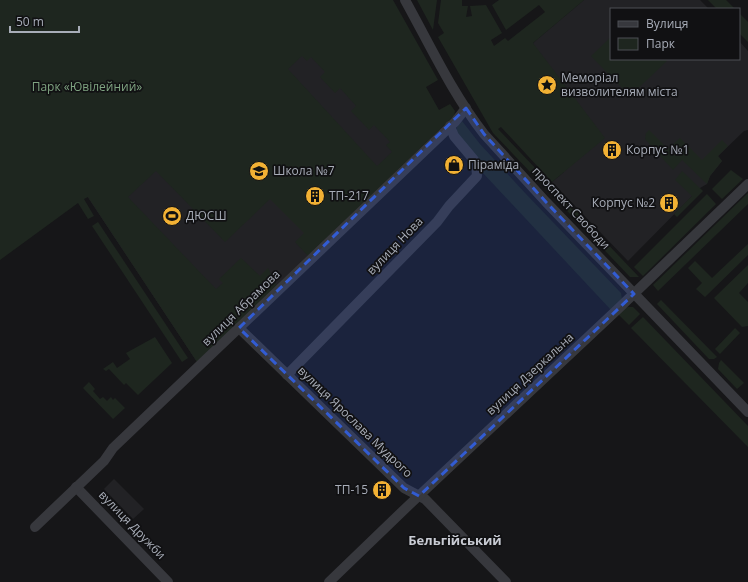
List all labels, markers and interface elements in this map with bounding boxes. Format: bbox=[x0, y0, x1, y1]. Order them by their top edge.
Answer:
scale bar bbox=[10, 8, 79, 34]
legend bbox=[610, 8, 740, 60]
text: 50 m bbox=[16, 13, 44, 30]
text: Вулиця bbox=[646, 15, 688, 32]
text: Парк bbox=[646, 35, 676, 52]
place label: Меморіал визволителям міста bbox=[561, 69, 678, 100]
place icon: Меморіал визволителям міста bbox=[536, 74, 558, 96]
park label: Парк «Ювілейний» bbox=[32, 78, 142, 95]
building icon: Корпус №1 bbox=[601, 139, 623, 161]
place label: Корпус №1 bbox=[626, 141, 689, 158]
shop icon: Піраміда bbox=[443, 154, 465, 176]
place label: Піраміда bbox=[468, 156, 519, 173]
school or university icon: Школа №7 bbox=[248, 160, 270, 182]
place label: Школа №7 bbox=[273, 162, 335, 179]
street label: проспект Свободи bbox=[529, 163, 614, 253]
building icon: ТП-217 bbox=[304, 185, 326, 207]
place label: ТП-217 bbox=[329, 187, 369, 204]
building icon: Корпус №2 bbox=[658, 192, 680, 214]
place label: Корпус №2 bbox=[592, 194, 655, 211]
sports icon: ДЮСШ bbox=[161, 205, 183, 227]
place label: ДЮСШ bbox=[186, 207, 227, 224]
street label: вулиця Нова bbox=[363, 213, 427, 278]
street label: вулиця Абрамова bbox=[198, 266, 284, 350]
street label: вулиця Дзеркальна bbox=[482, 329, 577, 419]
street label: вулиця Ярослава Мудрого bbox=[294, 362, 416, 481]
building icon: ТП-15 bbox=[371, 479, 393, 501]
place label: ТП-15 bbox=[335, 481, 368, 498]
street label: вулиця Дружби bbox=[95, 486, 170, 563]
district label: Бельгійський bbox=[408, 531, 502, 549]

